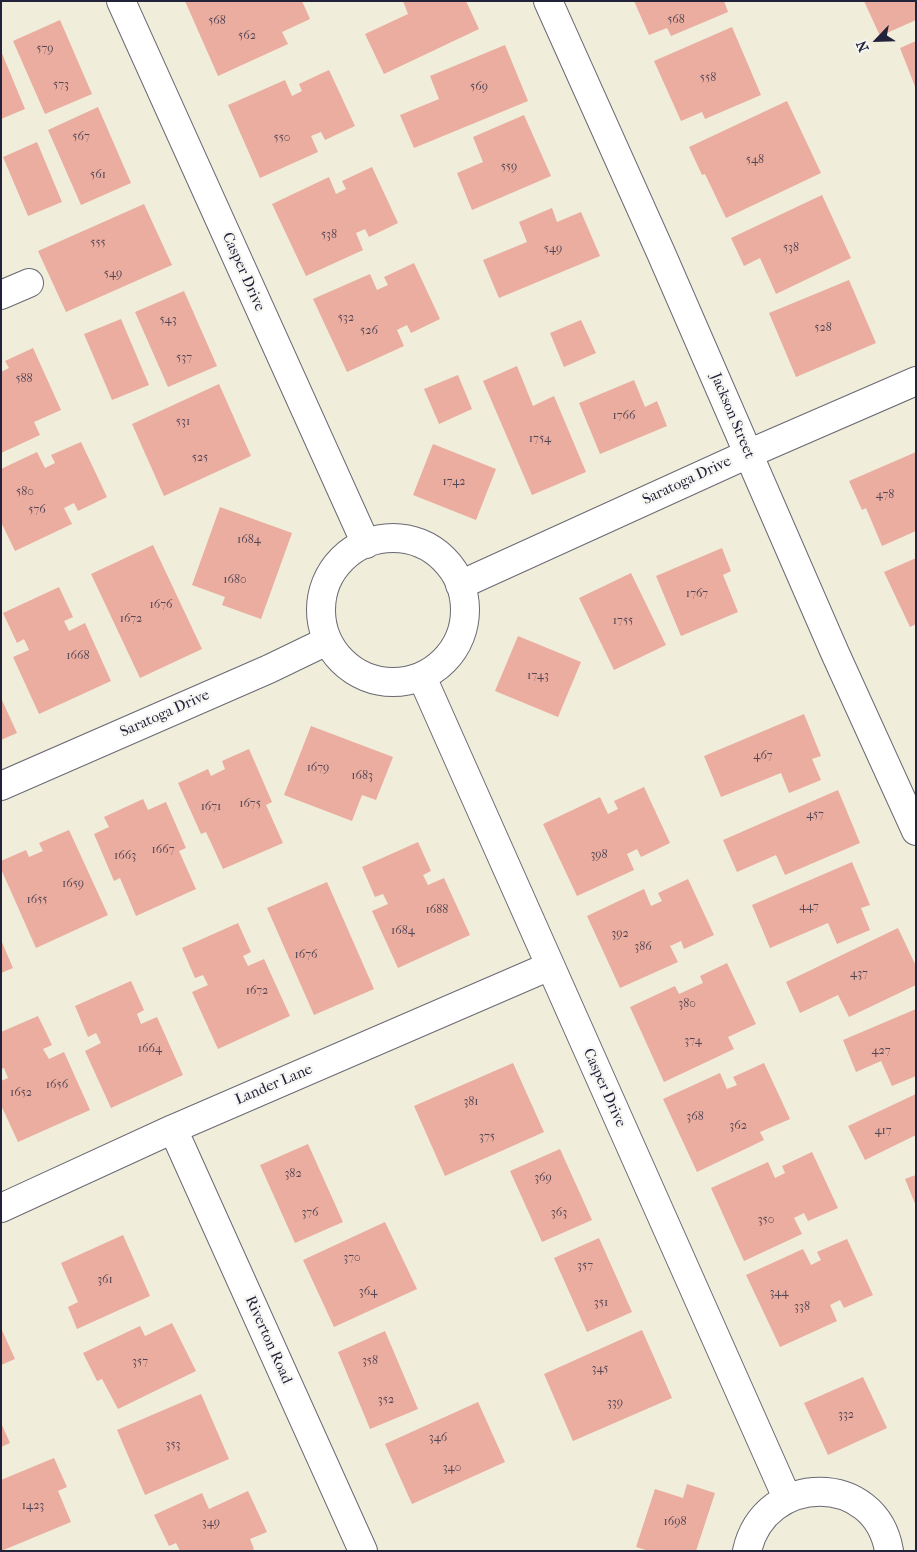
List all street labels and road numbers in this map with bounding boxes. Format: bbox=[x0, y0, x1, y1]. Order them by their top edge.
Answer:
street label: Casper Drive bbox=[218, 230, 268, 314]
street label: Jackson Street bbox=[706, 371, 758, 461]
street label: Saratoga Drive bbox=[640, 453, 734, 509]
street label: Saratoga Drive bbox=[118, 686, 212, 742]
street label: Casper Drive bbox=[579, 1046, 629, 1130]
street label: Lander Lane bbox=[233, 1061, 315, 1109]
street label: Riverton Road bbox=[241, 1293, 295, 1387]

